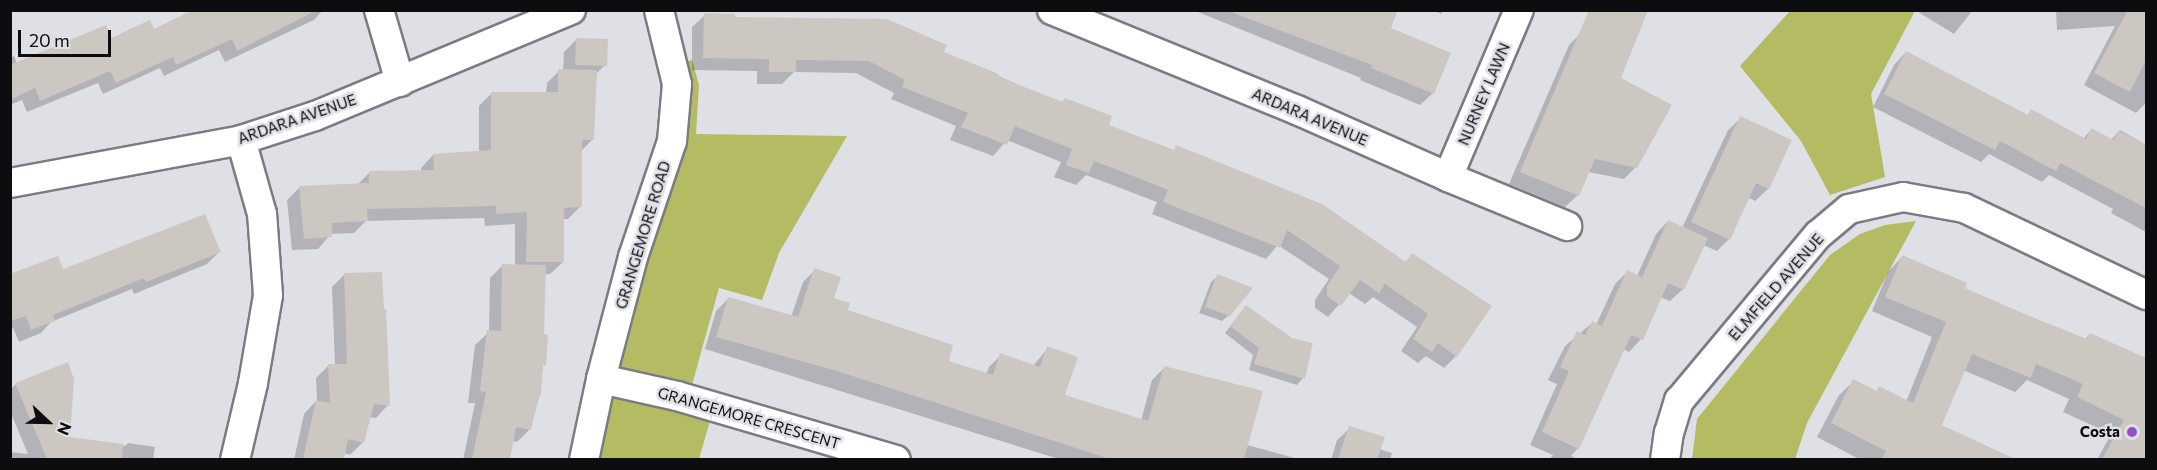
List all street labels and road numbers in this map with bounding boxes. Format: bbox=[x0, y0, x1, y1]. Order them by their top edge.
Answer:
street label: NURNEY LAWN bbox=[1454, 40, 1514, 148]
street label: ARDARA AVENUE bbox=[1249, 84, 1371, 150]
street label: ARDARA AVENUE bbox=[235, 90, 359, 148]
street label: GRANGEMORE ROAD bbox=[612, 159, 674, 311]
street label: ELMFIELD AVENUE bbox=[1725, 230, 1827, 344]
street label: GRANGEMORE CRESCENT bbox=[656, 383, 842, 453]

